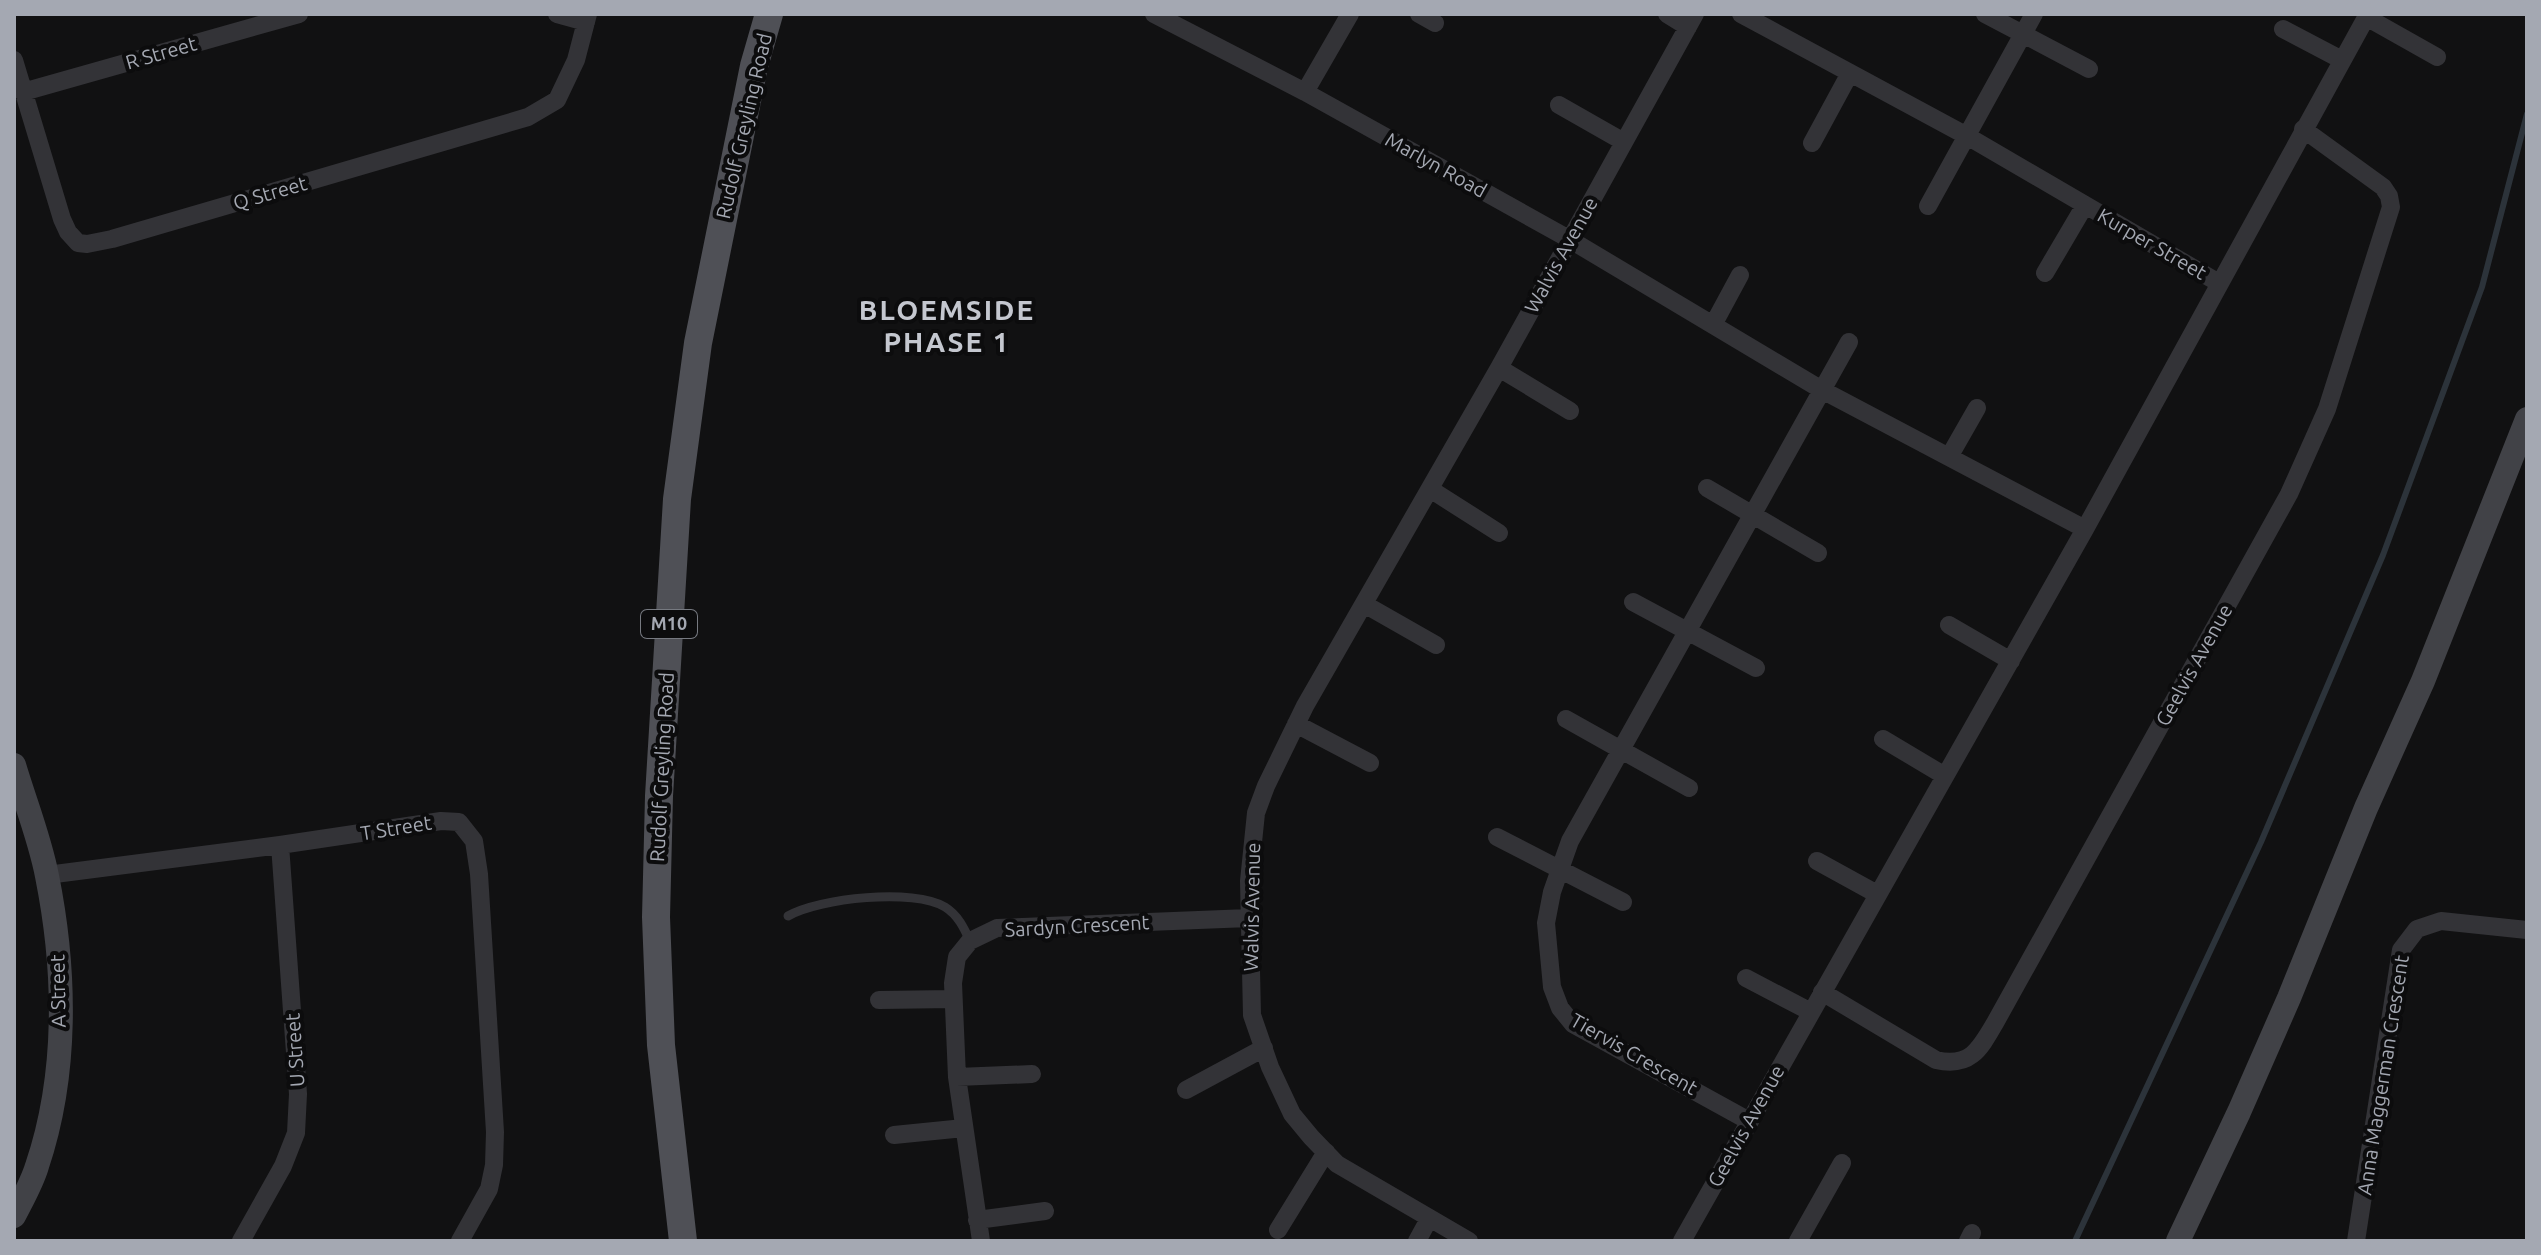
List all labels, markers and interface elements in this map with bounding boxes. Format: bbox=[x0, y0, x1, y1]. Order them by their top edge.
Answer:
street label: R Street bbox=[123, 31, 199, 74]
street label: Rudolf Greyling Road bbox=[711, 31, 776, 221]
street label: Marlyn Road bbox=[1382, 127, 1491, 202]
street label: Q Street bbox=[230, 171, 310, 214]
street label: Walvis Avenue bbox=[1519, 193, 1602, 317]
street label: Kurper Street bbox=[2094, 203, 2211, 284]
district label: BLOEMSIDE PHASE 1 bbox=[859, 294, 1035, 357]
street label: Geelvis Avenue bbox=[2151, 600, 2237, 730]
road number: M10 bbox=[641, 610, 697, 638]
street label: Rudolf Greyling Road bbox=[645, 672, 678, 862]
street label: T Street bbox=[359, 811, 433, 844]
street label: Walvis Avenue bbox=[1239, 842, 1264, 972]
street label: Sardyn Crescent bbox=[1004, 910, 1150, 941]
street label: Anna Maggerman Crescent bbox=[2352, 953, 2413, 1197]
street label: A Street bbox=[45, 954, 70, 1028]
street label: Tiervis Crescent bbox=[1567, 1008, 1702, 1099]
street label: U Street bbox=[280, 1012, 309, 1088]
street label: Geelvis Avenue bbox=[1703, 1061, 1789, 1191]

